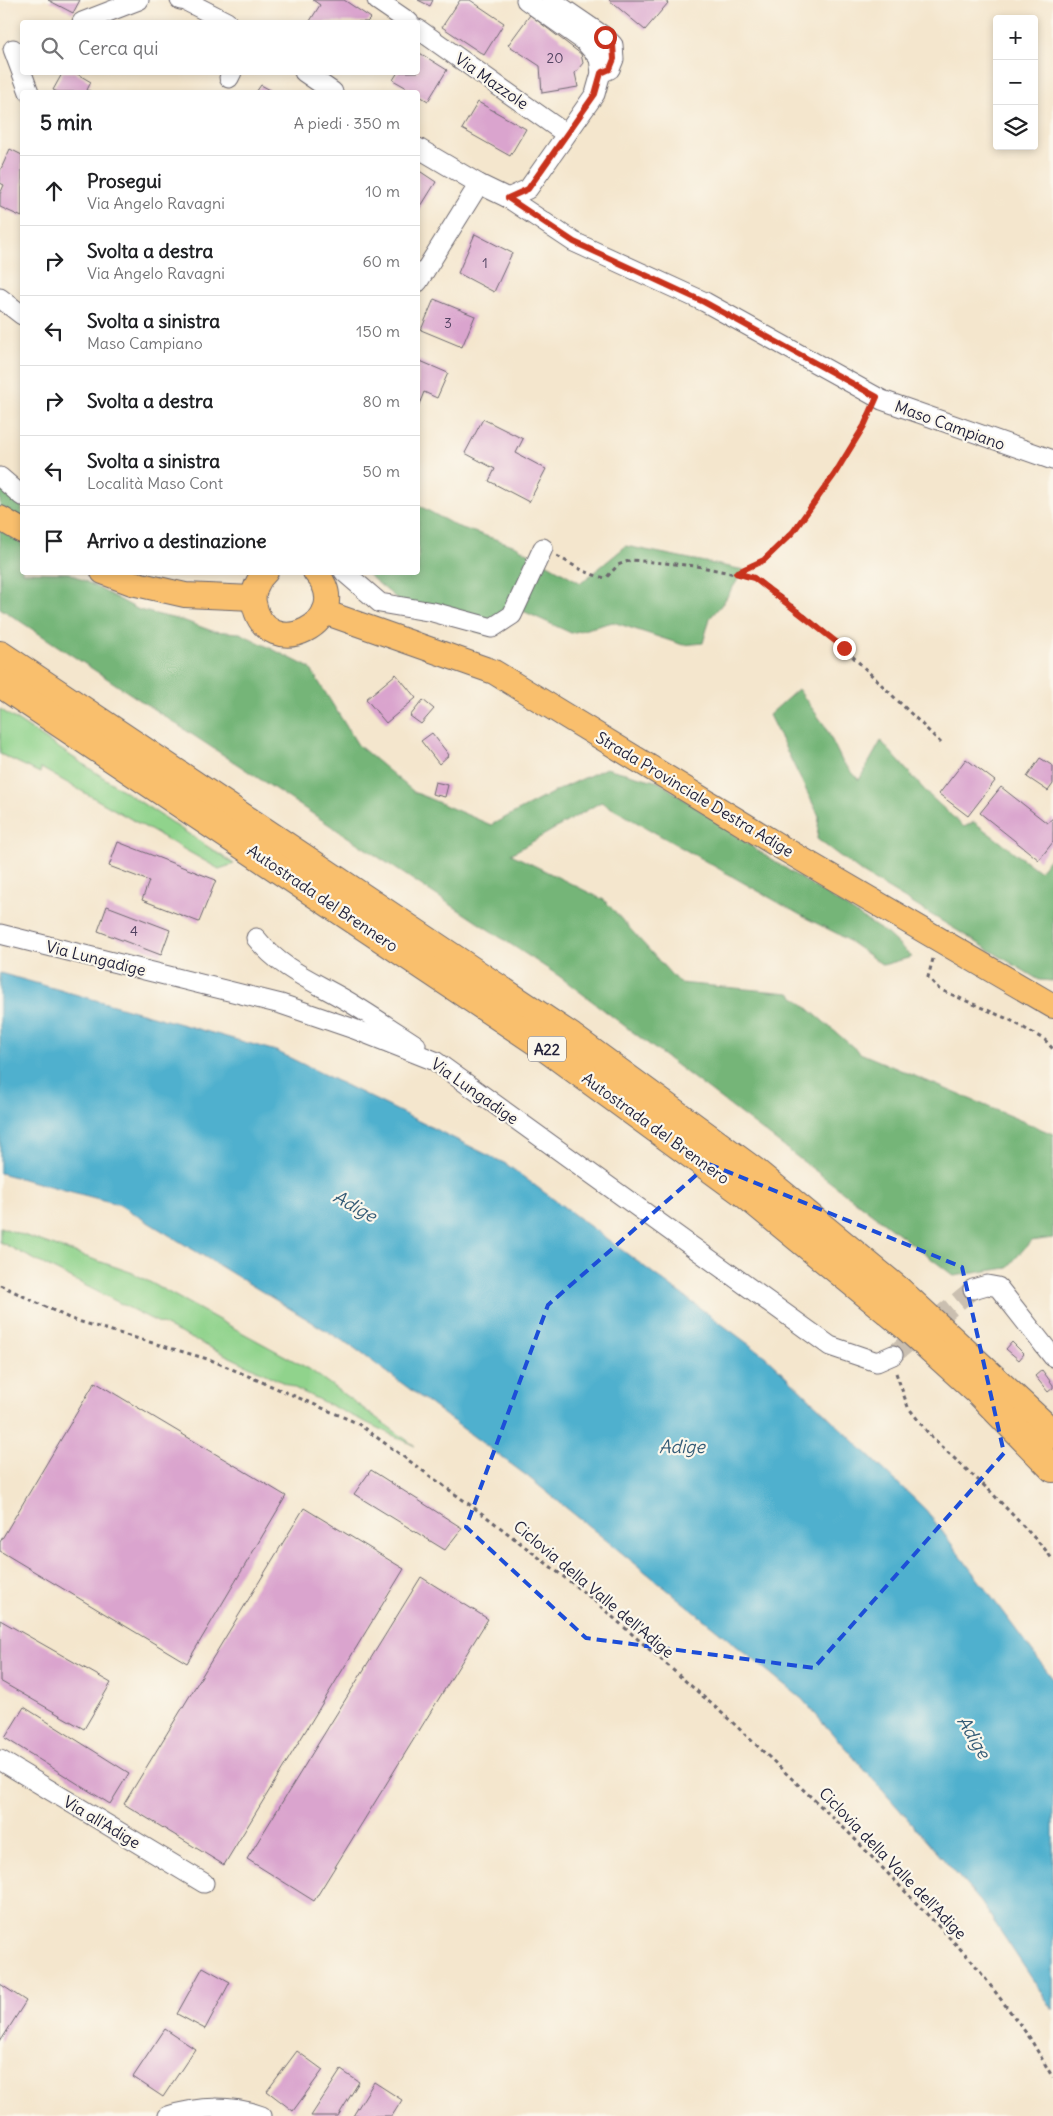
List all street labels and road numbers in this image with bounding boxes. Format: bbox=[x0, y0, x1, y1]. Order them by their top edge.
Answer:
street label: Via Mazzole bbox=[451, 48, 533, 114]
street label: Maso Campiano bbox=[892, 396, 1008, 454]
street label: Strada Provinciale Destra Adige bbox=[593, 727, 797, 861]
street label: Autostrada del Brennero bbox=[244, 840, 402, 956]
street label: Via Lungadige bbox=[44, 936, 148, 980]
road number: A22 bbox=[528, 1036, 566, 1062]
street label: Via Lungadige bbox=[427, 1053, 523, 1129]
street label: Autostrada del Brennero bbox=[578, 1068, 734, 1188]
street label: Ciclovia della Valle dell'Adige bbox=[510, 1516, 678, 1662]
street label: Ciclovia della Valle dell'Adige bbox=[815, 1783, 971, 1943]
street label: Via all'Adige bbox=[60, 1791, 144, 1853]

